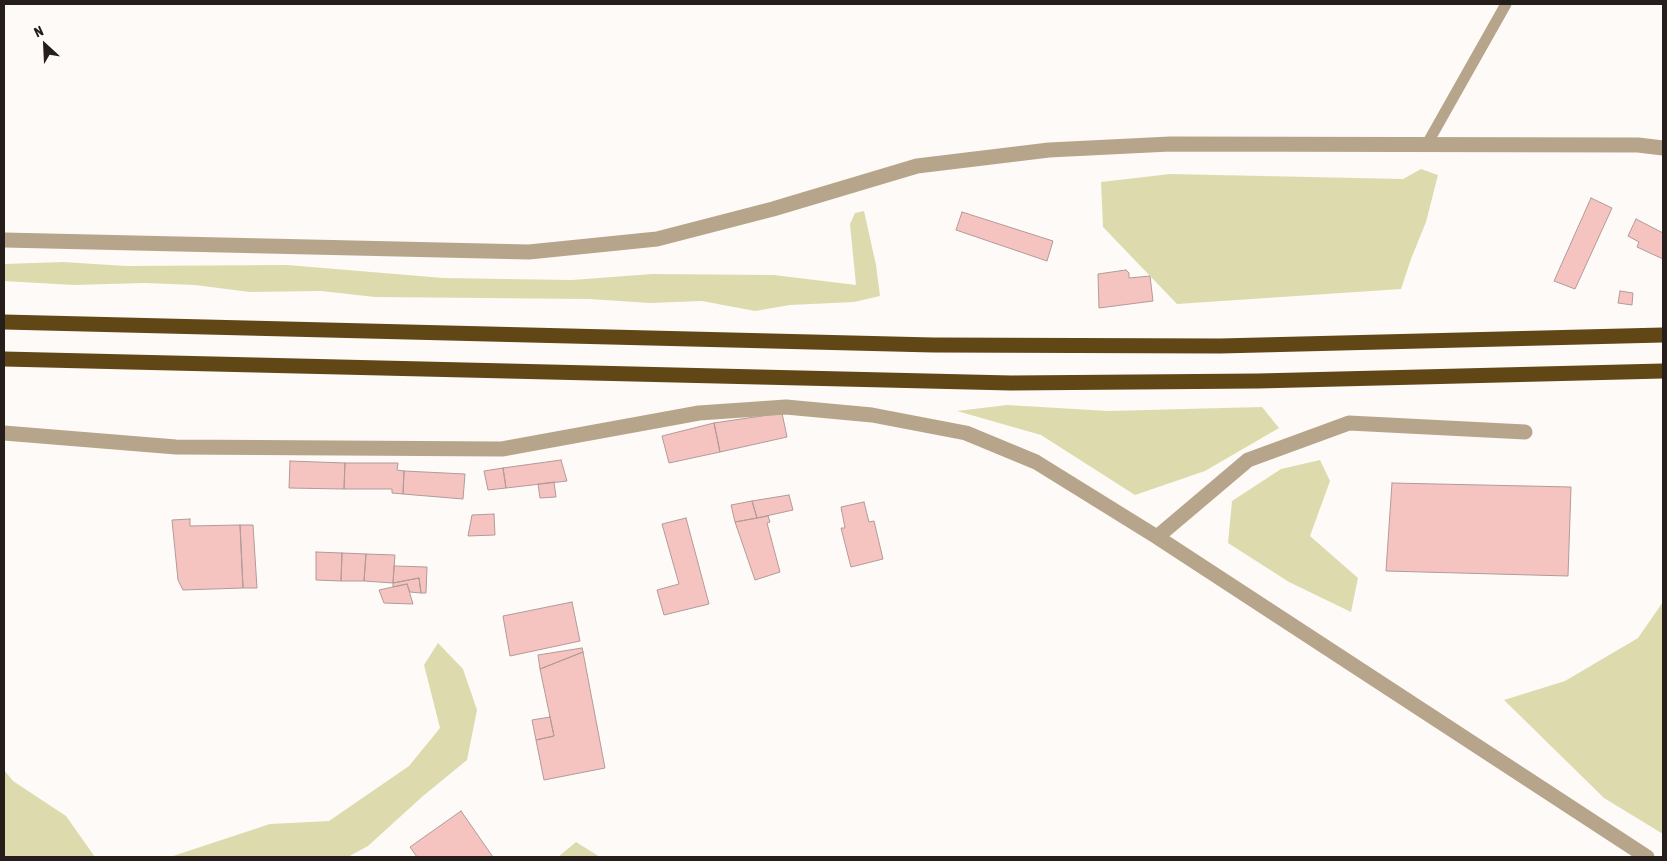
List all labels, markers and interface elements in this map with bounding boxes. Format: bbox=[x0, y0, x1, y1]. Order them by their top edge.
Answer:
north arrow bbox=[20, 20, 70, 70]
text: N bbox=[32, 22, 46, 40]

